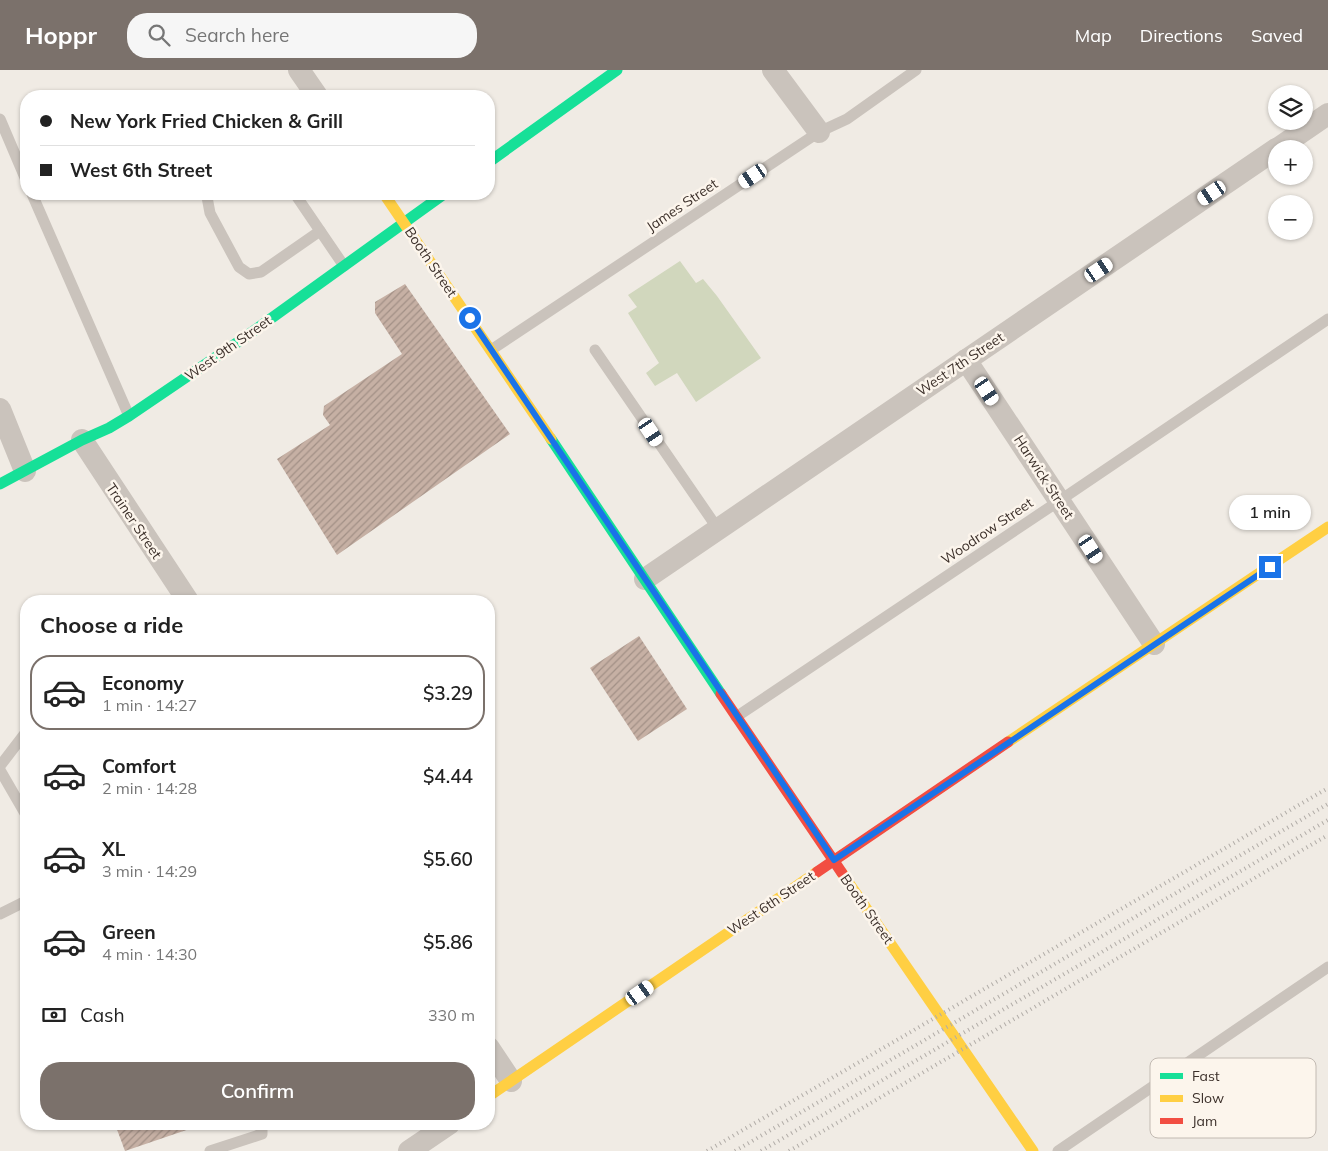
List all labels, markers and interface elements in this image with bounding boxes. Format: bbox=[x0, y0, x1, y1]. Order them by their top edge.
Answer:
search box bbox=[127, 13, 477, 58]
text: Hoppr bbox=[25, 20, 97, 50]
icon: search bbox=[145, 21, 173, 49]
text: Search here bbox=[185, 23, 289, 47]
text: Map bbox=[1075, 24, 1112, 47]
text: Directions bbox=[1140, 24, 1223, 47]
text: Saved bbox=[1251, 24, 1303, 47]
map controls bbox=[1268, 85, 1313, 240]
button: layers bbox=[1268, 85, 1313, 130]
text: New York Fried Chicken & Grill bbox=[70, 109, 343, 133]
button: + bbox=[1268, 140, 1313, 185]
text: West 6th Street bbox=[70, 158, 212, 182]
car bbox=[736, 161, 769, 191]
street label: James Street bbox=[643, 174, 721, 235]
car bbox=[1195, 178, 1228, 208]
button: − bbox=[1268, 195, 1313, 240]
street label: Booth Street bbox=[401, 223, 461, 301]
car bbox=[1082, 255, 1115, 285]
route start bbox=[459, 307, 481, 329]
street label: West 9th Street bbox=[181, 311, 275, 385]
street label: West 7th Street bbox=[913, 328, 1007, 400]
car bbox=[972, 374, 1001, 408]
car bbox=[636, 415, 665, 449]
street label: Harwick Street bbox=[1010, 432, 1078, 523]
street label: Trainer Street bbox=[102, 480, 166, 562]
street label: Woodrow Street bbox=[938, 494, 1036, 568]
callout: 1 min bbox=[1229, 494, 1311, 530]
text: 1 min bbox=[1249, 502, 1291, 522]
car bbox=[1076, 532, 1105, 566]
route end bbox=[1259, 556, 1281, 578]
text: Choose a ride bbox=[40, 611, 183, 639]
icon: car bbox=[42, 670, 87, 715]
text: Economy bbox=[102, 671, 184, 695]
text: $3.29 bbox=[423, 681, 473, 705]
text: 1 min · 14:27 bbox=[102, 695, 197, 715]
icon: car bbox=[42, 753, 87, 798]
text: Comfort bbox=[102, 754, 176, 778]
text: $4.44 bbox=[423, 764, 473, 788]
text: 2 min · 14:28 bbox=[102, 778, 197, 798]
icon: car bbox=[42, 836, 87, 881]
text: XL bbox=[102, 837, 125, 861]
text: $5.60 bbox=[423, 847, 473, 871]
text: 3 min · 14:29 bbox=[102, 861, 197, 881]
street label: West 6th Street bbox=[724, 867, 818, 939]
street label: Booth Street bbox=[836, 871, 898, 947]
icon: car bbox=[42, 919, 87, 964]
text: Green bbox=[102, 920, 156, 944]
text: $5.86 bbox=[423, 930, 473, 954]
text: 4 min · 14:30 bbox=[102, 944, 197, 964]
car bbox=[623, 978, 656, 1008]
icon: cash bbox=[40, 1001, 68, 1029]
text: Cash bbox=[80, 1003, 125, 1027]
text: 330 m bbox=[428, 1005, 475, 1025]
legend bbox=[1150, 1058, 1316, 1138]
button: Confirm bbox=[40, 1062, 475, 1120]
text: Fast bbox=[1192, 1067, 1220, 1085]
text: Slow bbox=[1192, 1089, 1224, 1107]
text: Jam bbox=[1192, 1112, 1217, 1130]

